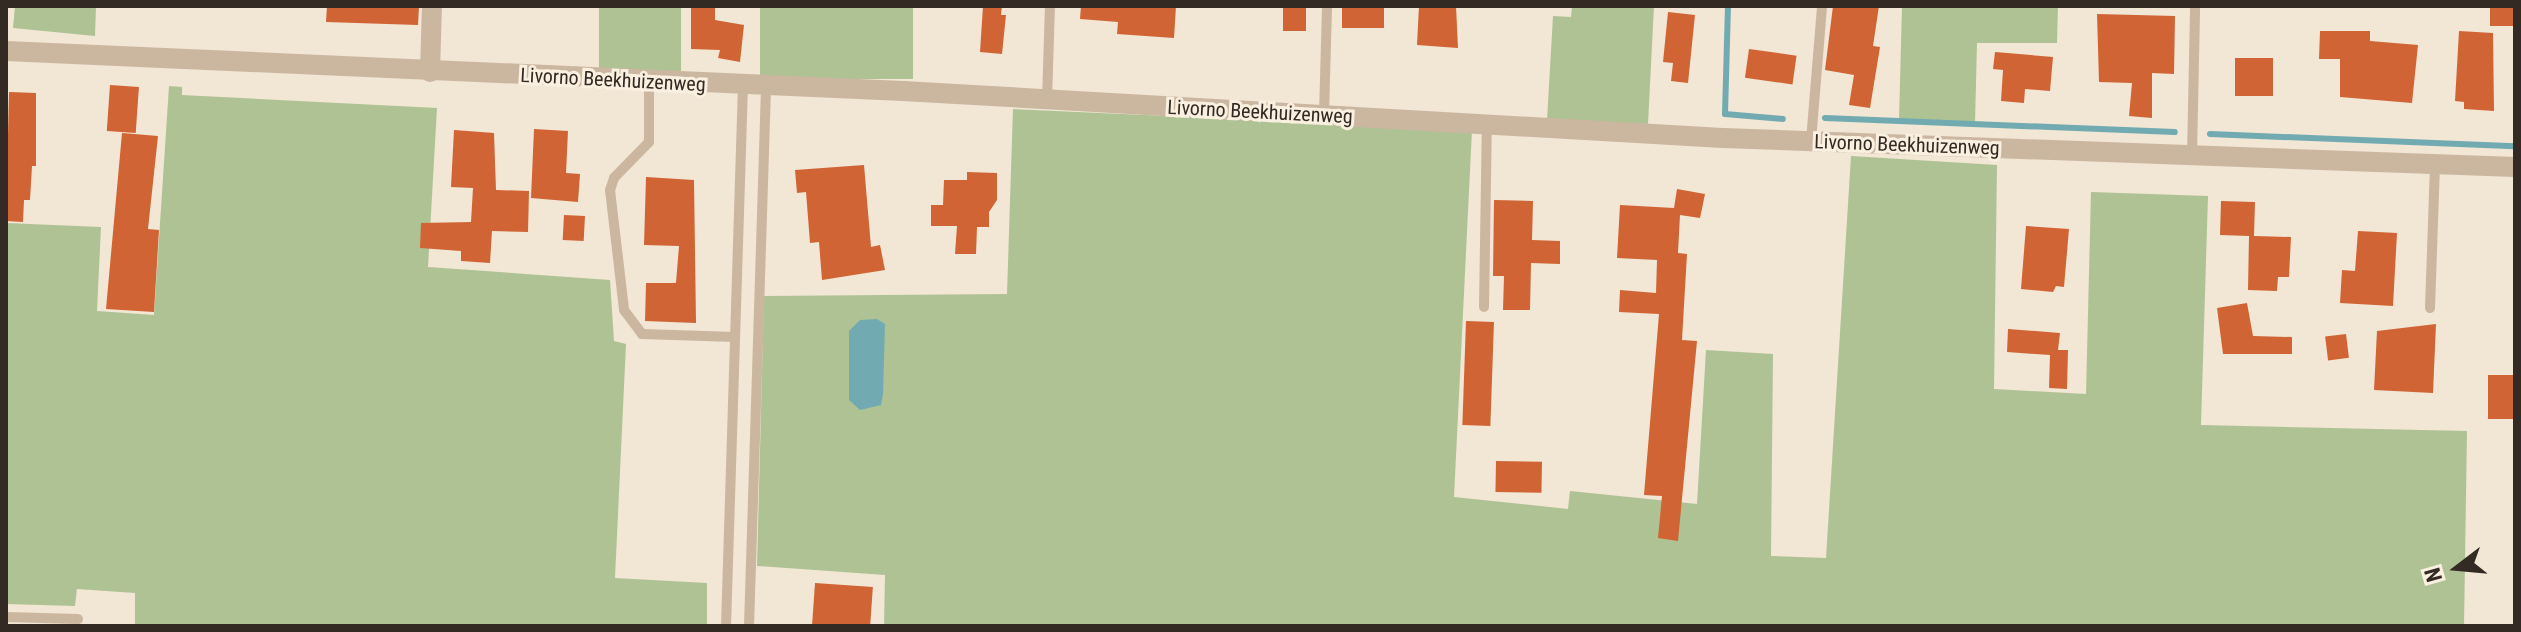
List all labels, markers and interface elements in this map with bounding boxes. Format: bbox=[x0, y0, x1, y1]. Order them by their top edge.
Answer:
street label: Livorno Beekhuizenweg bbox=[520, 63, 706, 97]
street label: Livorno Beekhuizenweg bbox=[1167, 95, 1353, 129]
street label: Livorno Beekhuizenweg bbox=[1814, 130, 2000, 160]
north arrow bbox=[2417, 528, 2497, 608]
text: N bbox=[2420, 565, 2447, 585]

